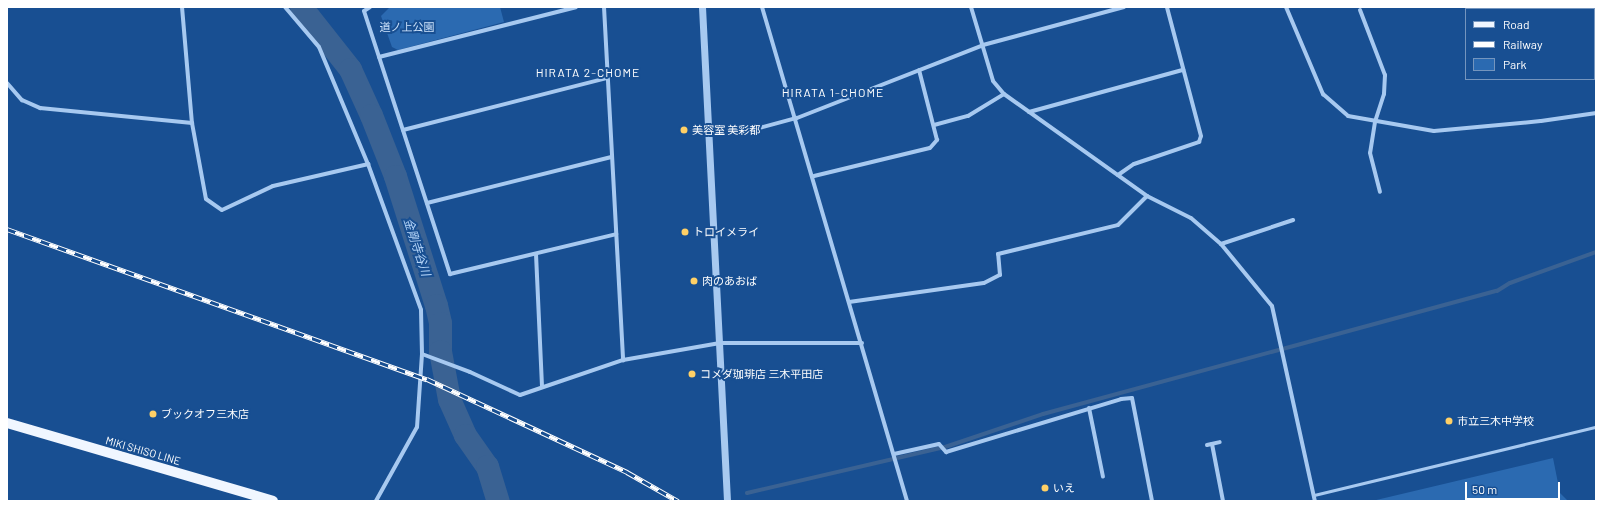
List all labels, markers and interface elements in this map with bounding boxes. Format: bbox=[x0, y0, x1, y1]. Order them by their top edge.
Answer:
legend bbox=[1465, 8, 1595, 80]
text: Road bbox=[1503, 17, 1530, 31]
park label: 道ノ上公園 bbox=[380, 20, 434, 34]
text: Railway bbox=[1503, 37, 1542, 51]
text: Park bbox=[1503, 57, 1527, 71]
district label: HIRATA 2-CHOME bbox=[536, 66, 640, 80]
district label: HIRATA 1-CHOME bbox=[782, 86, 884, 100]
place label: 美容室 美彩都 bbox=[692, 123, 760, 137]
marker: 美容室 美彩都 bbox=[679, 125, 689, 135]
water label: 金剛寺谷川 bbox=[401, 216, 433, 278]
place label: トロイメライ bbox=[693, 225, 759, 239]
marker: トロイメライ bbox=[680, 227, 690, 237]
place label: 肉のあおば bbox=[702, 274, 757, 288]
marker: 肉のあおば bbox=[689, 276, 699, 286]
place label: コメダ珈琲店 三木平田店 bbox=[700, 367, 823, 381]
marker: コメダ珈琲店 三木平田店 bbox=[687, 369, 697, 379]
place label: ブックオフ三木店 bbox=[161, 407, 249, 421]
marker: ブックオフ三木店 bbox=[148, 409, 158, 419]
place label: 市立三木中学校 bbox=[1457, 414, 1534, 428]
marker: 市立三木中学校 bbox=[1444, 416, 1454, 426]
street label: MIKI SHISO LINE bbox=[104, 434, 182, 468]
scale bar bbox=[1467, 474, 1562, 500]
place label: いえ bbox=[1053, 481, 1075, 495]
text: 50 m bbox=[1472, 482, 1497, 496]
marker: いえ bbox=[1040, 483, 1050, 493]

